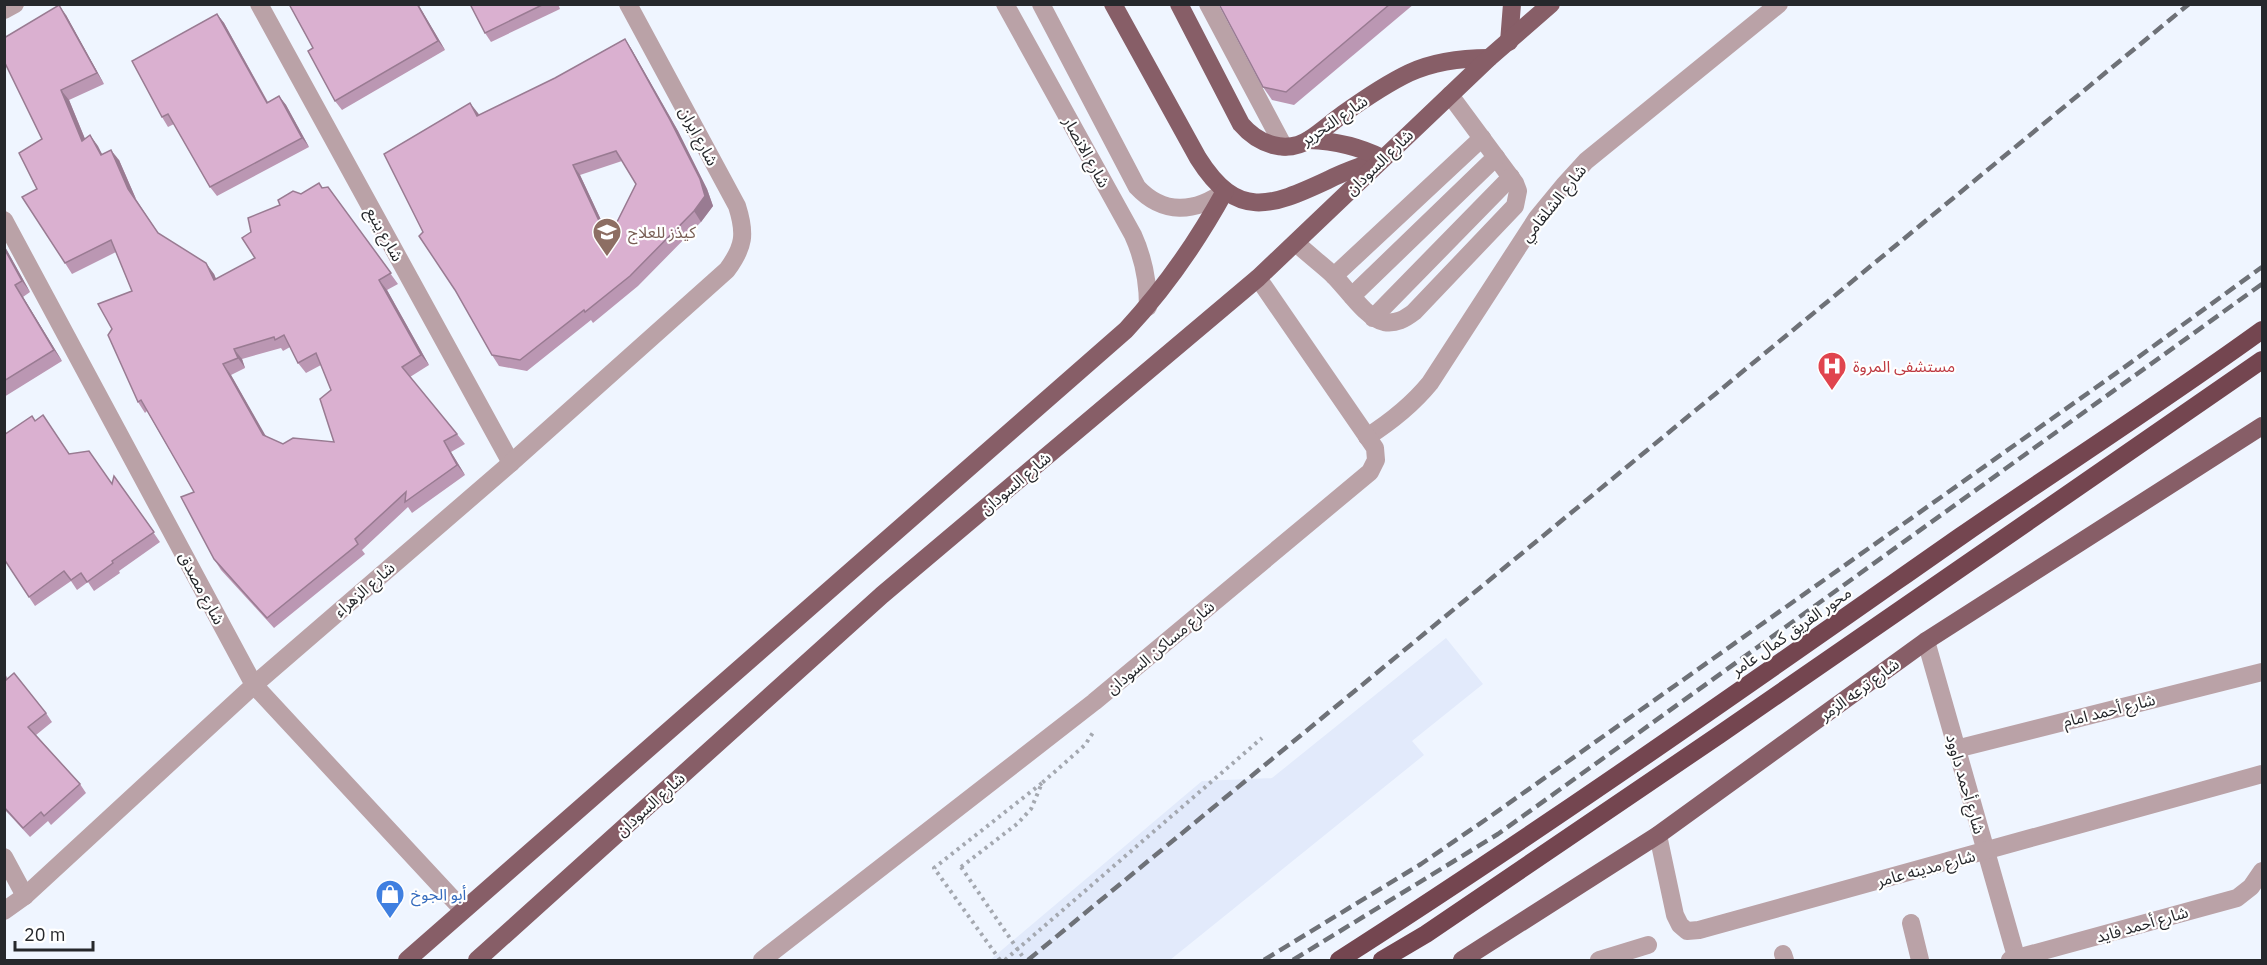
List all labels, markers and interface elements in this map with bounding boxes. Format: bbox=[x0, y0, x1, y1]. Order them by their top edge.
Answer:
street label: شارع التحرير bbox=[1296, 90, 1373, 153]
street label: شارع ايران bbox=[672, 103, 723, 170]
street label: شارع الانصار bbox=[1056, 112, 1115, 192]
street label: شارع السودان bbox=[1341, 125, 1419, 201]
street label: شارع الشلقامي bbox=[1516, 160, 1593, 248]
street label: شارع ينبع bbox=[359, 203, 408, 266]
school or university icon: كيذز للعلاج bbox=[591, 216, 623, 258]
place label: كيذز للعلاج bbox=[628, 222, 696, 245]
hospital icon: مستشفى المروة bbox=[1816, 350, 1848, 392]
place label: مستشفى المروة bbox=[1853, 356, 1955, 376]
street label: شارع السودان bbox=[975, 448, 1056, 521]
street label: شارع مصدق bbox=[172, 548, 229, 629]
street label: شارع الزهراء bbox=[329, 557, 401, 623]
street label: محور الفريق كمال عامر bbox=[1726, 582, 1855, 681]
street label: شارع مساكن السودان bbox=[1102, 596, 1220, 700]
street label: شارع ترعه الزمر bbox=[1814, 653, 1905, 728]
street label: شارع أحمد امام bbox=[2061, 689, 2158, 734]
street label: شارع أحمد داوود bbox=[1939, 732, 1990, 837]
street label: شارع السودان bbox=[611, 768, 691, 843]
street label: شارع مدينه عامر bbox=[1874, 845, 1978, 894]
shop icon: أبو الجوخ bbox=[374, 878, 406, 920]
place label: أبو الجوخ bbox=[411, 884, 466, 907]
street label: شارع أحمد فايد bbox=[2094, 901, 2191, 950]
scale bar bbox=[15, 914, 93, 952]
text: 20 m bbox=[24, 923, 66, 946]

